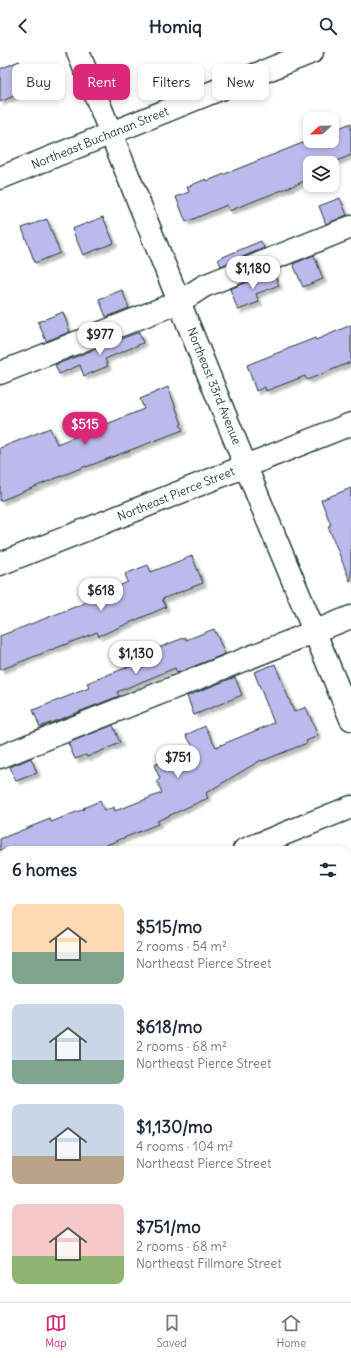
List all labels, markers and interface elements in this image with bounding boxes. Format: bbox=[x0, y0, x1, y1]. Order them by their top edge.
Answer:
icon: back bbox=[12, 15, 34, 37]
text: Homiq bbox=[149, 15, 202, 38]
icon: search bbox=[317, 15, 339, 37]
chip: Buy bbox=[12, 64, 65, 100]
chip: Rent bbox=[73, 64, 130, 100]
chip: Filters bbox=[138, 64, 204, 100]
chip: New bbox=[212, 64, 269, 100]
street label: Northeast Buchanan Street bbox=[29, 103, 171, 172]
north arrow bbox=[303, 112, 339, 148]
map controls bbox=[303, 112, 339, 192]
button: layers bbox=[303, 156, 339, 192]
pin: $1,180 bbox=[220, 256, 286, 290]
text: $1,180 bbox=[235, 260, 271, 277]
pin: $977 bbox=[76, 322, 124, 356]
street label: Northeast 33rd Avenue bbox=[184, 325, 245, 447]
text: $977 bbox=[86, 326, 114, 343]
pin: $515 bbox=[61, 412, 109, 446]
text: $515 bbox=[71, 416, 99, 433]
street label: Northeast Pierce Street bbox=[115, 463, 237, 524]
pin: $618 bbox=[77, 578, 125, 612]
text: $618 bbox=[87, 582, 115, 599]
pin: $1,130 bbox=[103, 641, 169, 675]
text: $1,130 bbox=[118, 645, 154, 662]
pin: $751 bbox=[154, 745, 202, 779]
text: $751 bbox=[165, 749, 191, 766]
text: 6 homes bbox=[12, 859, 77, 881]
icon: filters bbox=[317, 859, 339, 881]
text: $515/mo bbox=[136, 916, 202, 938]
icon: home bbox=[44, 920, 92, 968]
text: 2 rooms · 54 m² bbox=[136, 938, 227, 955]
text: Northeast Pierce Street bbox=[136, 955, 271, 972]
text: $618/mo bbox=[136, 1016, 202, 1038]
icon: home bbox=[44, 1020, 92, 1068]
text: 2 rooms · 68 m² bbox=[136, 1038, 227, 1055]
text: Northeast Pierce Street bbox=[136, 1055, 271, 1072]
text: $1,130/mo bbox=[136, 1116, 213, 1138]
icon: home bbox=[44, 1120, 92, 1168]
text: 4 rooms · 104 m² bbox=[136, 1138, 233, 1155]
text: Northeast Pierce Street bbox=[136, 1155, 271, 1172]
text: $751/mo bbox=[136, 1216, 201, 1238]
icon: home bbox=[44, 1220, 92, 1268]
text: 2 rooms · 68 m² bbox=[136, 1238, 227, 1255]
text: Northeast Fillmore Street bbox=[136, 1255, 282, 1272]
tab: Map bbox=[45, 1312, 67, 1350]
tab: Saved bbox=[157, 1312, 187, 1350]
tab: Home bbox=[276, 1312, 306, 1350]

